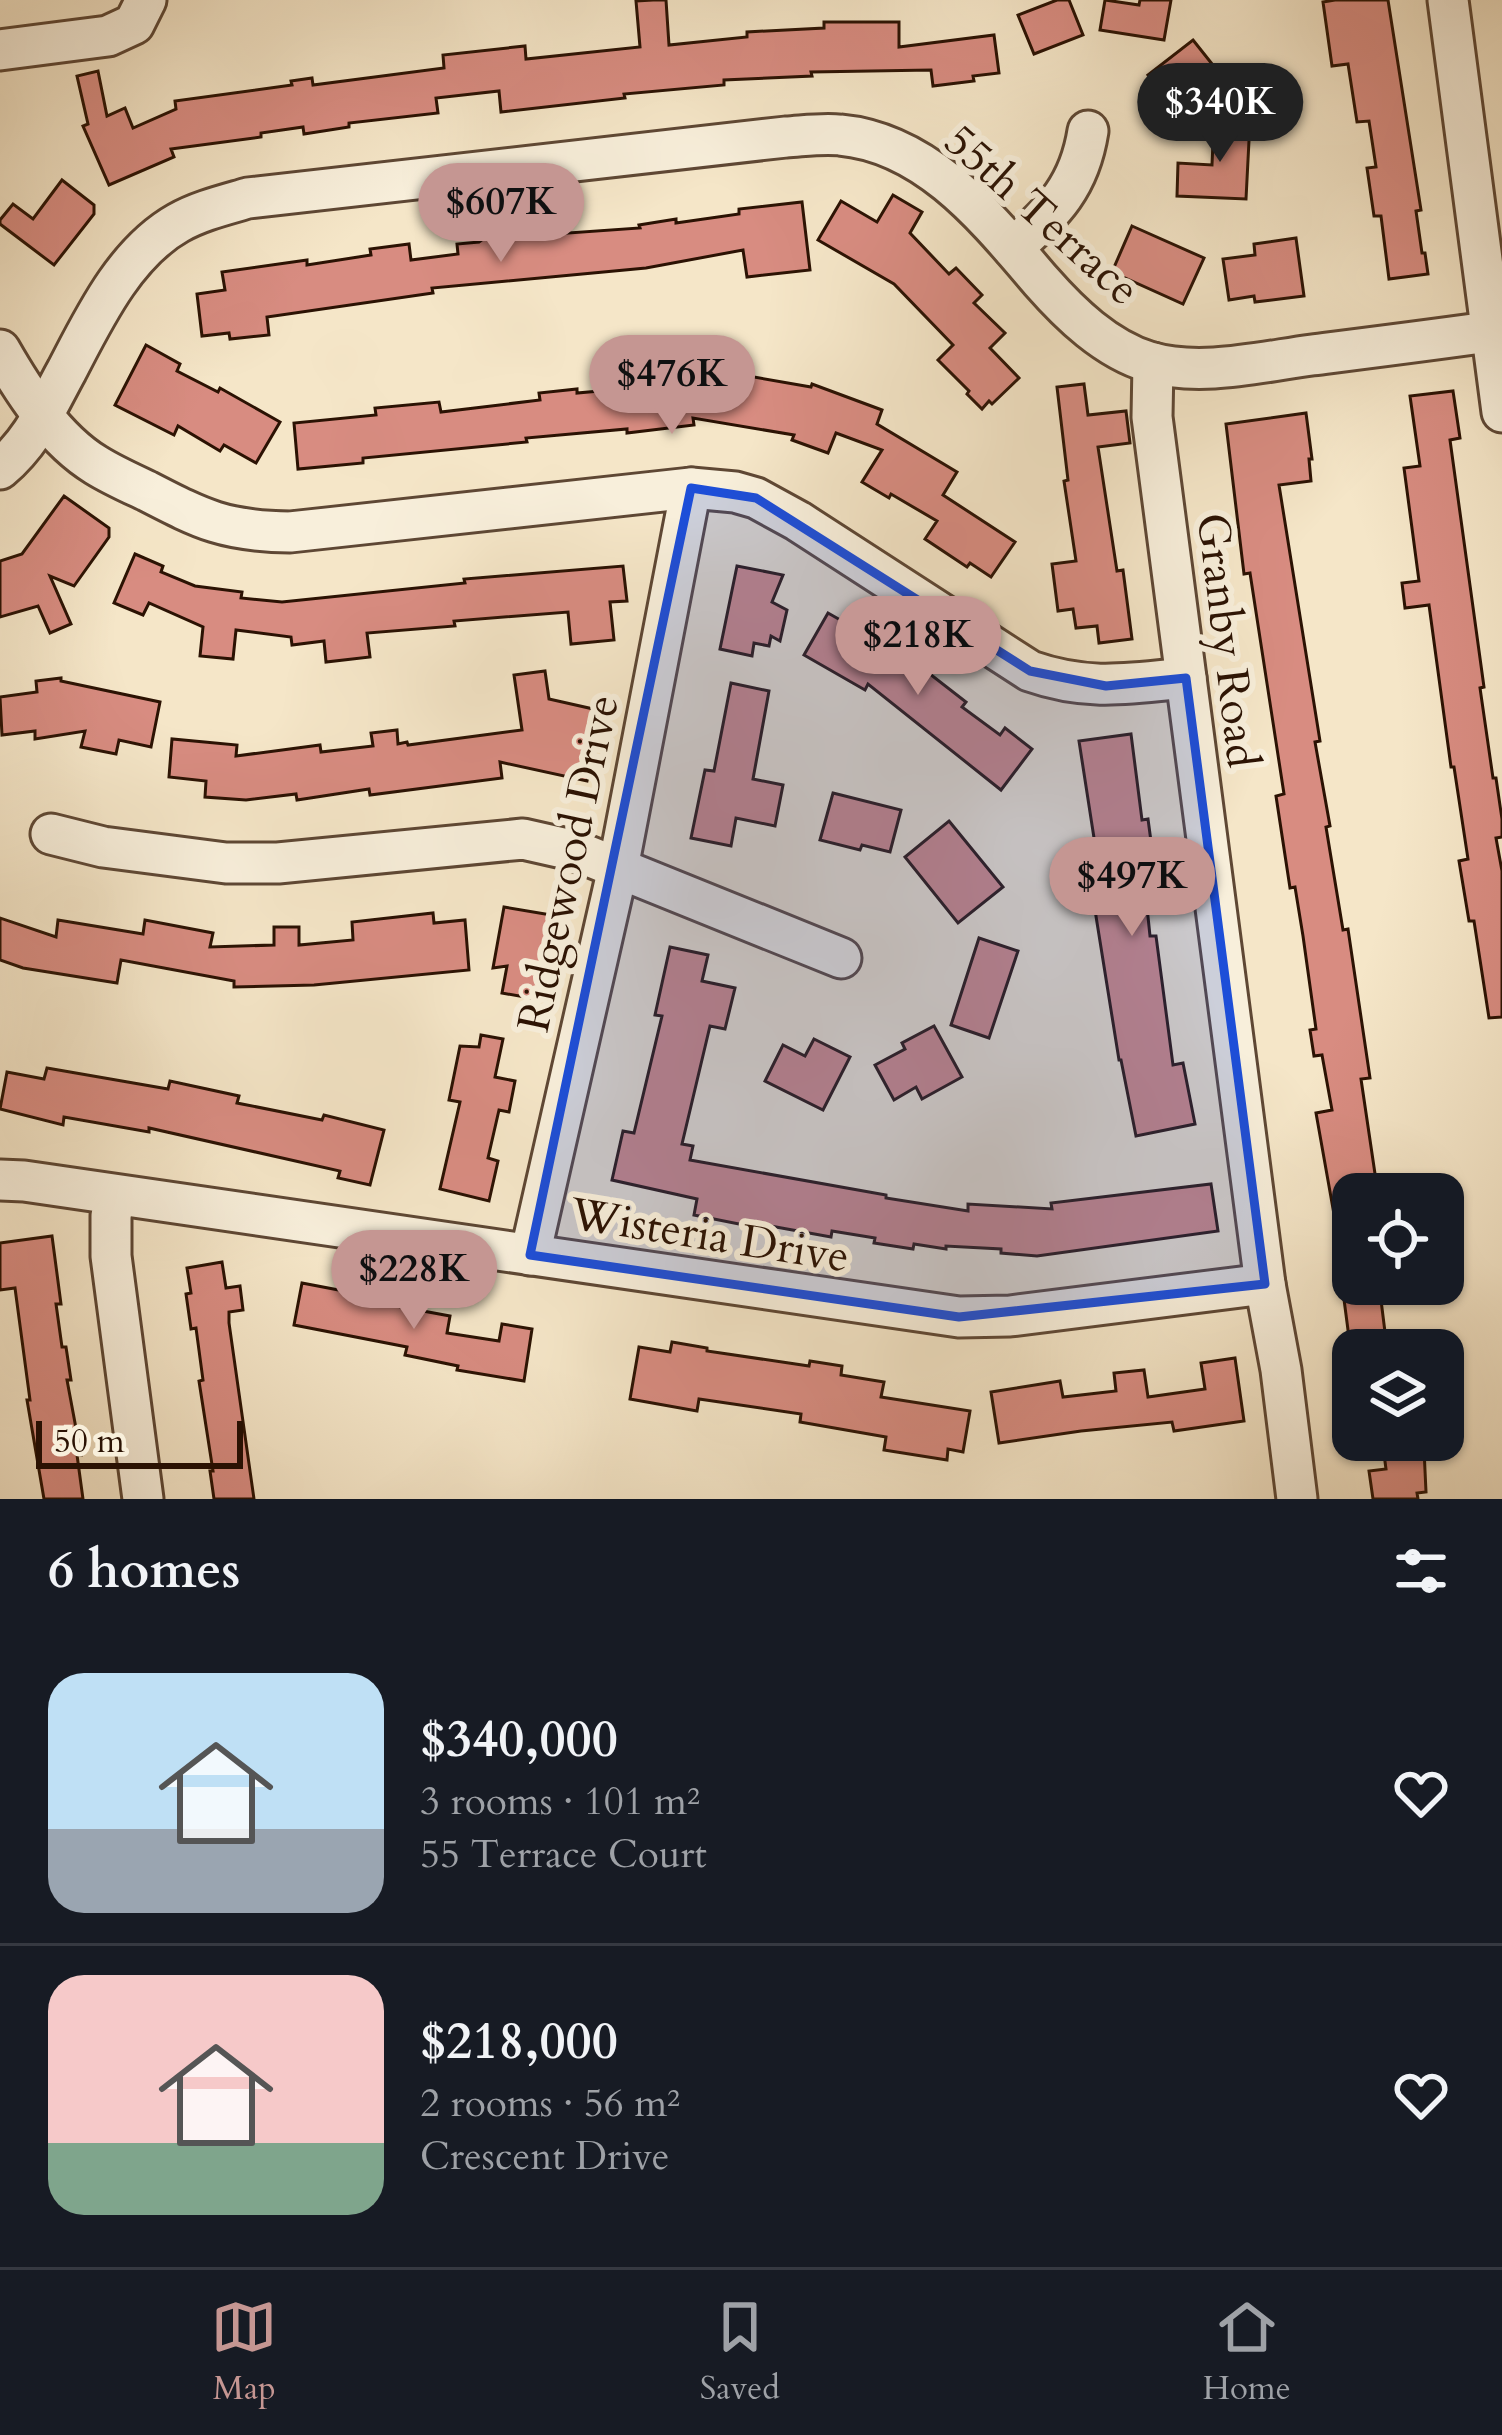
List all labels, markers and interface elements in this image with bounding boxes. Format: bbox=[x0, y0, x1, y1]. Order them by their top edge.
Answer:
pin: $340K bbox=[1136, 63, 1304, 165]
text: $340K bbox=[1164, 75, 1276, 128]
street label: 55th Terrace bbox=[931, 111, 1153, 319]
pin: $607K bbox=[417, 163, 585, 265]
text: $607K bbox=[445, 175, 557, 228]
pin: $476K bbox=[588, 335, 756, 437]
text: $476K bbox=[616, 347, 728, 400]
street label: Granby Road bbox=[1182, 509, 1273, 771]
pin: $218K bbox=[834, 596, 1002, 698]
text: $218K bbox=[862, 608, 974, 661]
street label: Ridgewood Drive bbox=[503, 689, 634, 1037]
pin: $497K bbox=[1048, 837, 1216, 939]
text: $497K bbox=[1076, 849, 1188, 902]
map controls bbox=[1332, 1173, 1464, 1461]
button: locate bbox=[1332, 1173, 1464, 1305]
street label: Wisteria Drive bbox=[565, 1183, 854, 1288]
pin: $228K bbox=[330, 1230, 498, 1332]
text: $228K bbox=[358, 1242, 470, 1295]
button: layers bbox=[1332, 1329, 1464, 1461]
scale bar bbox=[36, 1415, 243, 1468]
text: 50 m bbox=[54, 1419, 125, 1464]
text: 6 homes bbox=[48, 1536, 240, 1606]
icon: filters bbox=[1388, 1538, 1454, 1604]
text: $340,000 bbox=[420, 1705, 618, 1775]
icon: home bbox=[144, 1721, 288, 1865]
icon: heart bbox=[1388, 1760, 1454, 1826]
text: 3 rooms · 101 m² bbox=[420, 1775, 700, 1828]
text: 55 Terrace Court bbox=[420, 1828, 707, 1881]
text: $218,000 bbox=[420, 2007, 618, 2077]
icon: home bbox=[144, 2023, 288, 2167]
icon: heart bbox=[1388, 2062, 1454, 2128]
text: 2 rooms · 56 m² bbox=[420, 2077, 680, 2130]
text: Crescent Drive bbox=[420, 2130, 670, 2183]
tab: Map bbox=[211, 2294, 277, 2411]
tab: Saved bbox=[700, 2294, 780, 2411]
tab: Home bbox=[1202, 2294, 1291, 2411]

